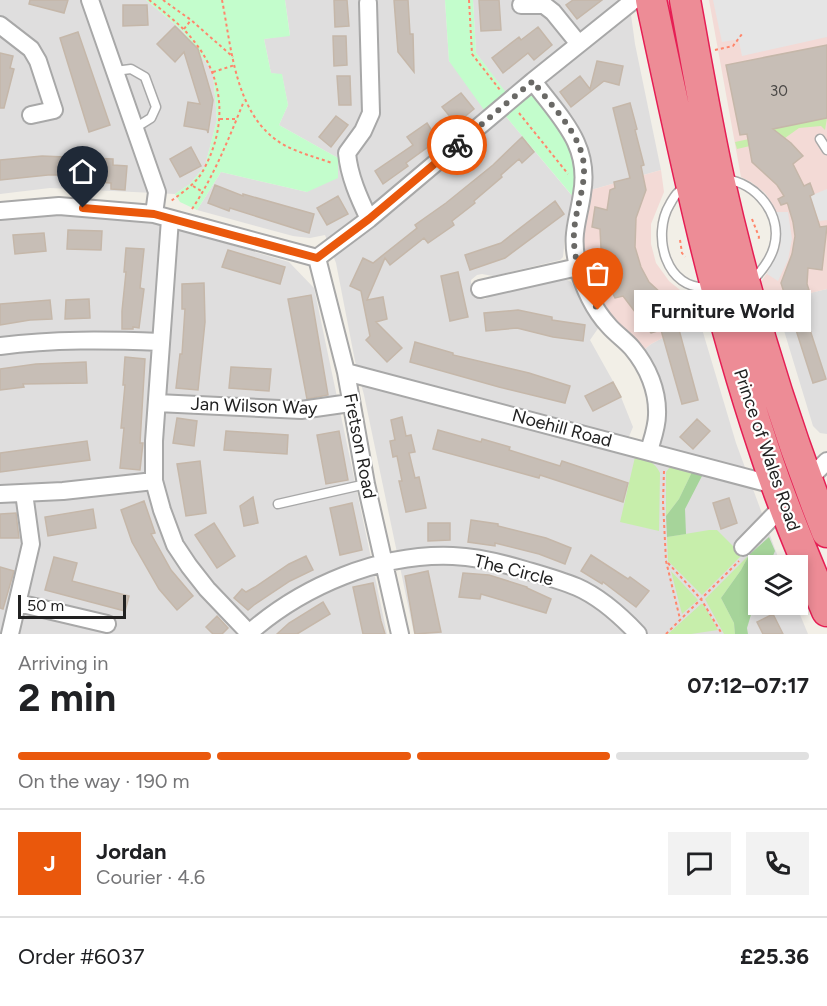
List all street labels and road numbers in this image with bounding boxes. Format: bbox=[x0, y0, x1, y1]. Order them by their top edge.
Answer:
street label: Prince of Wales Road bbox=[729, 366, 805, 534]
street label: Fretson Road bbox=[339, 391, 381, 501]
street label: Jan Wilson Way bbox=[190, 393, 318, 419]
street label: Noehill Road bbox=[510, 404, 614, 452]
street label: The Circle bbox=[472, 550, 556, 591]

